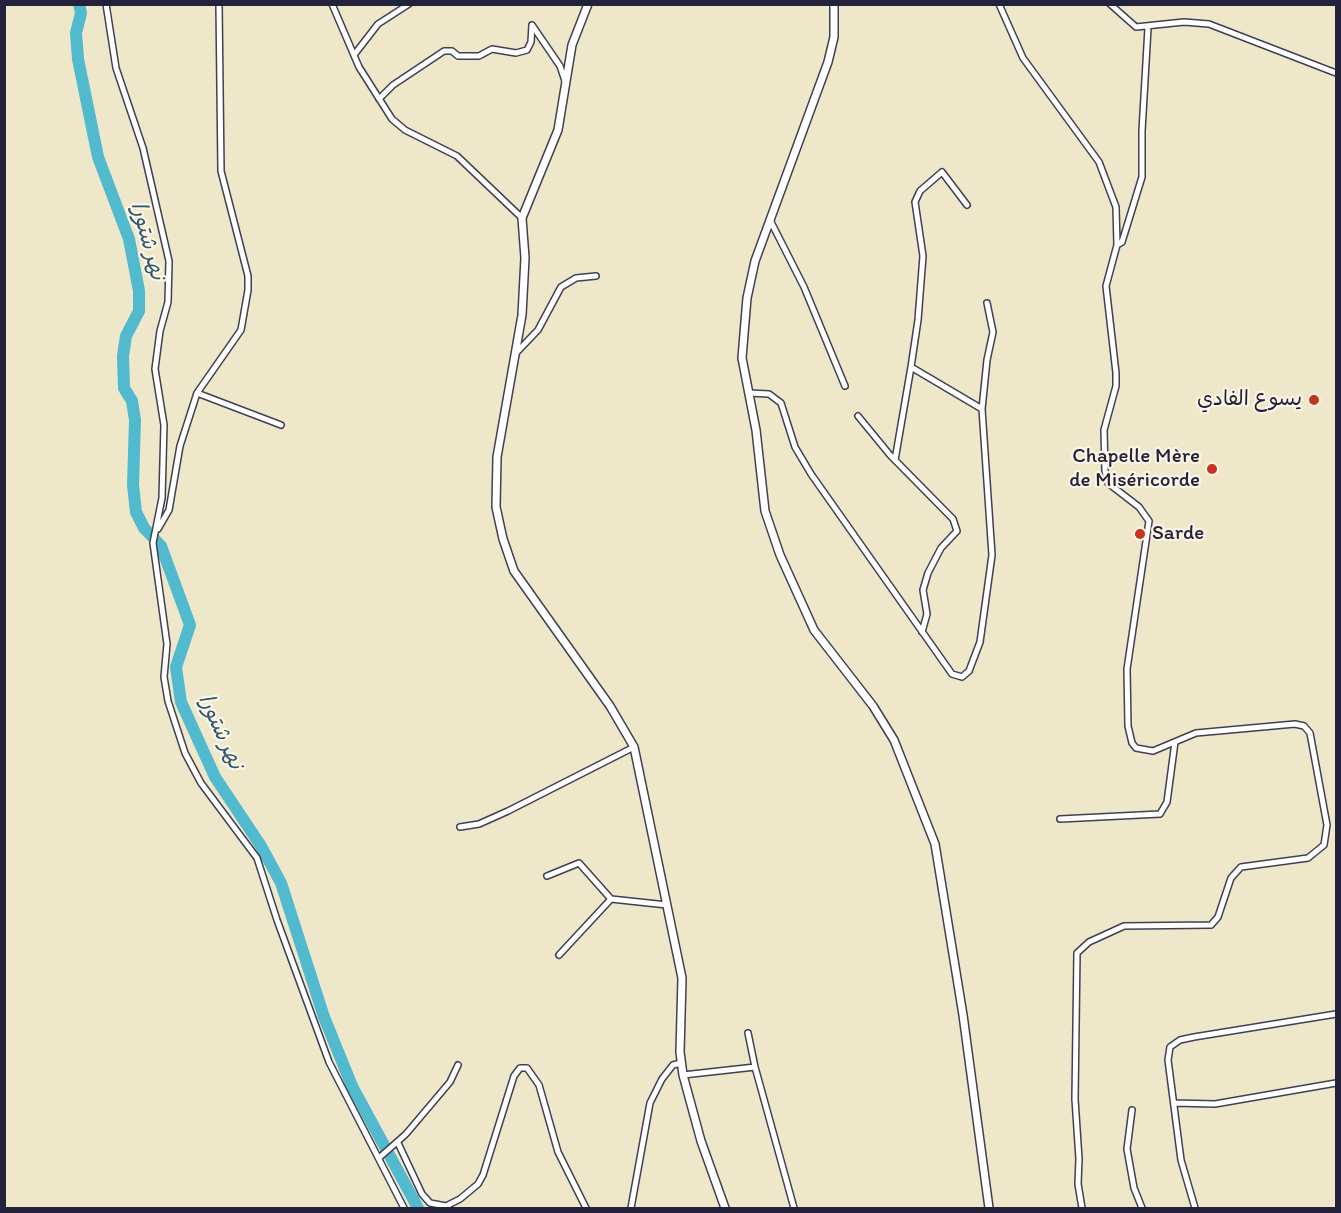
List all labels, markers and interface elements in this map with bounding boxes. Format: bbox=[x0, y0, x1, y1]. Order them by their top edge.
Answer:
water label: نهر شتورا bbox=[124, 199, 170, 283]
place label: يسوع الفادي bbox=[1197, 387, 1302, 413]
marker: يسوع الفادي bbox=[1307, 393, 1321, 407]
place label: Chapelle Mère de Miséricorde bbox=[1069, 444, 1200, 494]
marker: Chapelle Mère de Miséricorde bbox=[1205, 462, 1219, 476]
place label: Sarde bbox=[1152, 521, 1204, 547]
marker: Sarde bbox=[1133, 527, 1147, 541]
water label: نهر شتورا bbox=[192, 690, 248, 774]

